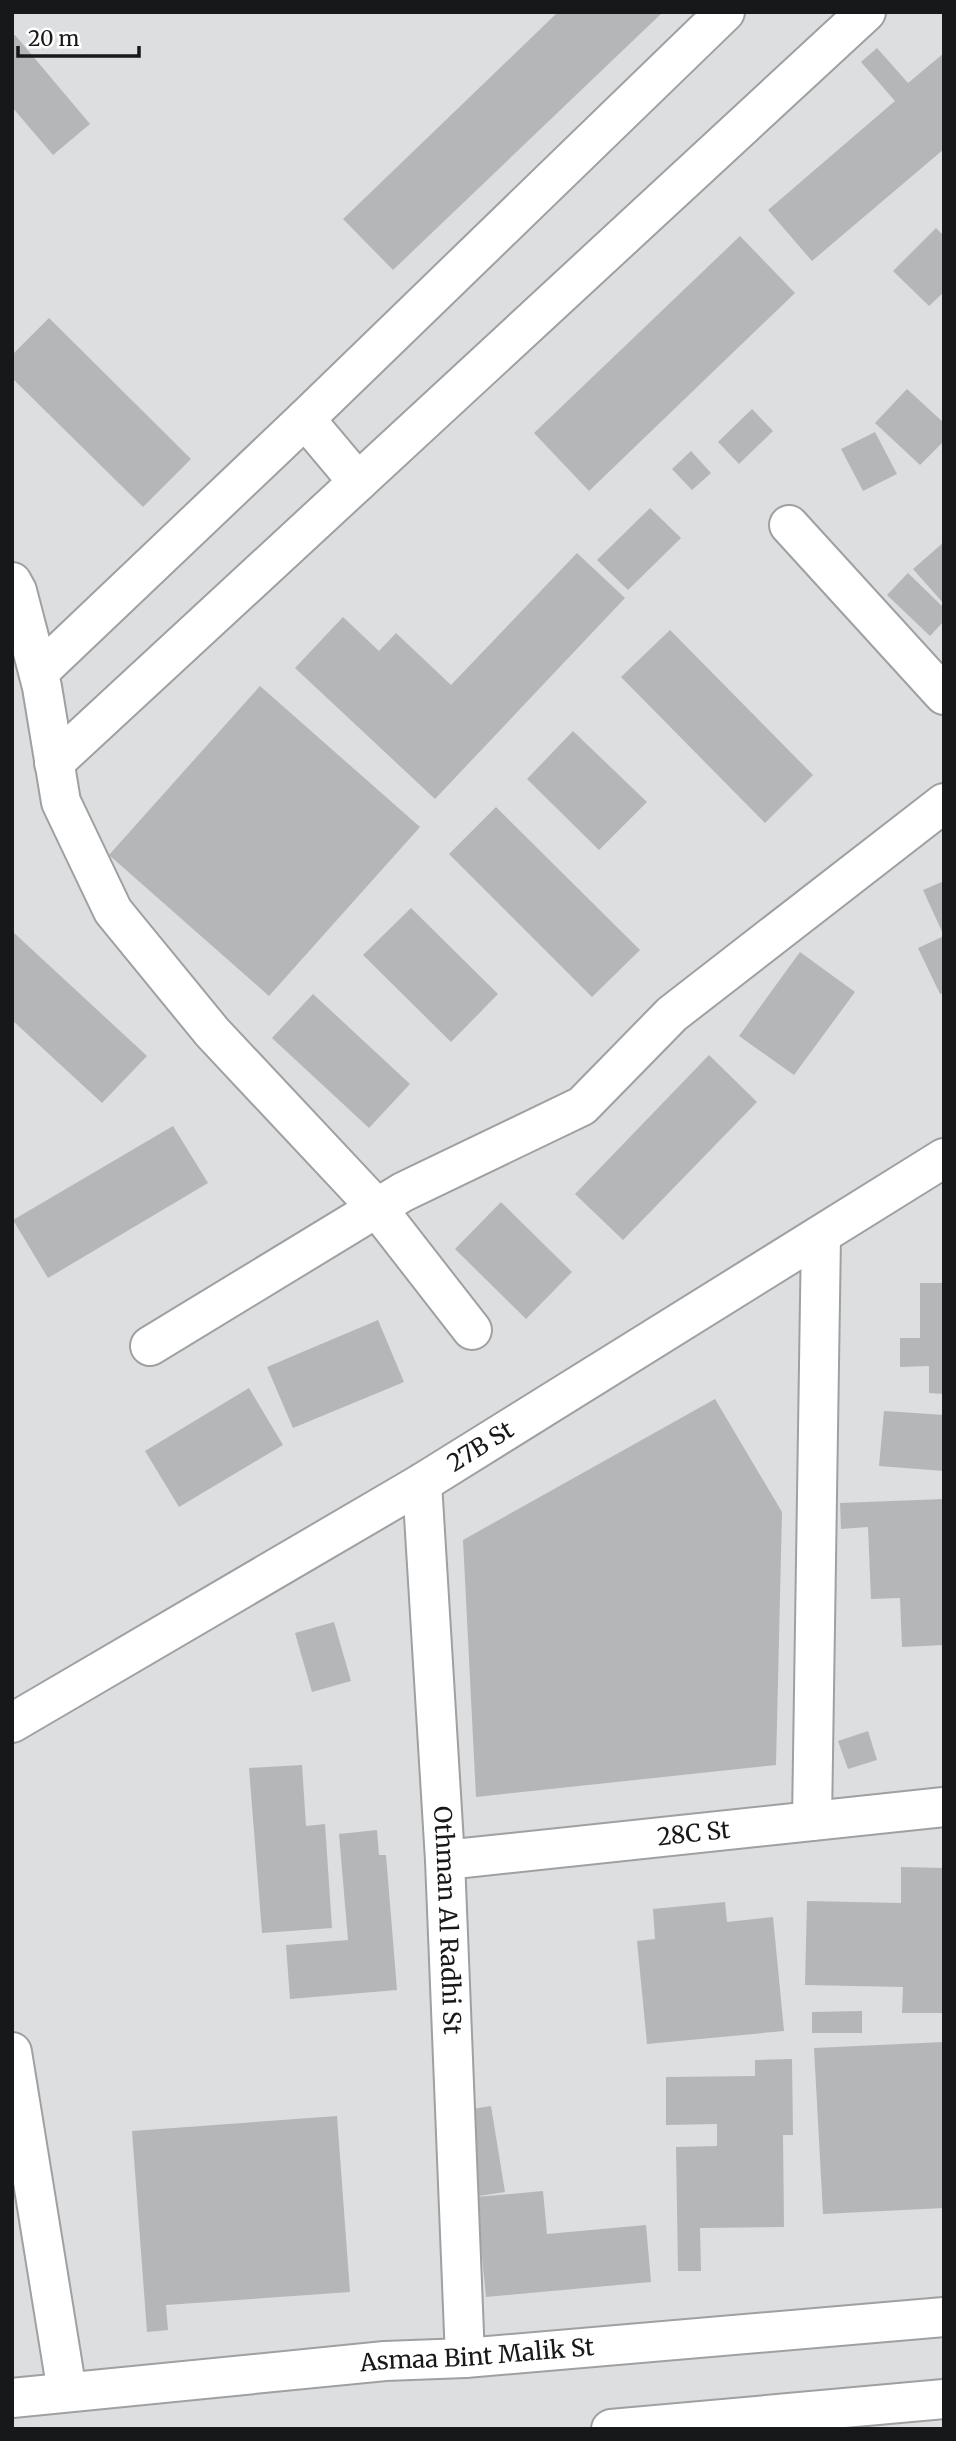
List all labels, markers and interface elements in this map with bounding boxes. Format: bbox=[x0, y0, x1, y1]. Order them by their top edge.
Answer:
scale bar bbox=[18, 14, 138, 58]
text: 20 m bbox=[28, 25, 80, 52]
street label: 27B St bbox=[441, 1414, 520, 1478]
street label: Othman Al Radhi St bbox=[427, 1805, 468, 2036]
street label: 28C St bbox=[655, 1814, 732, 1852]
street label: Asmaa Bint Malik St bbox=[357, 2331, 596, 2379]

